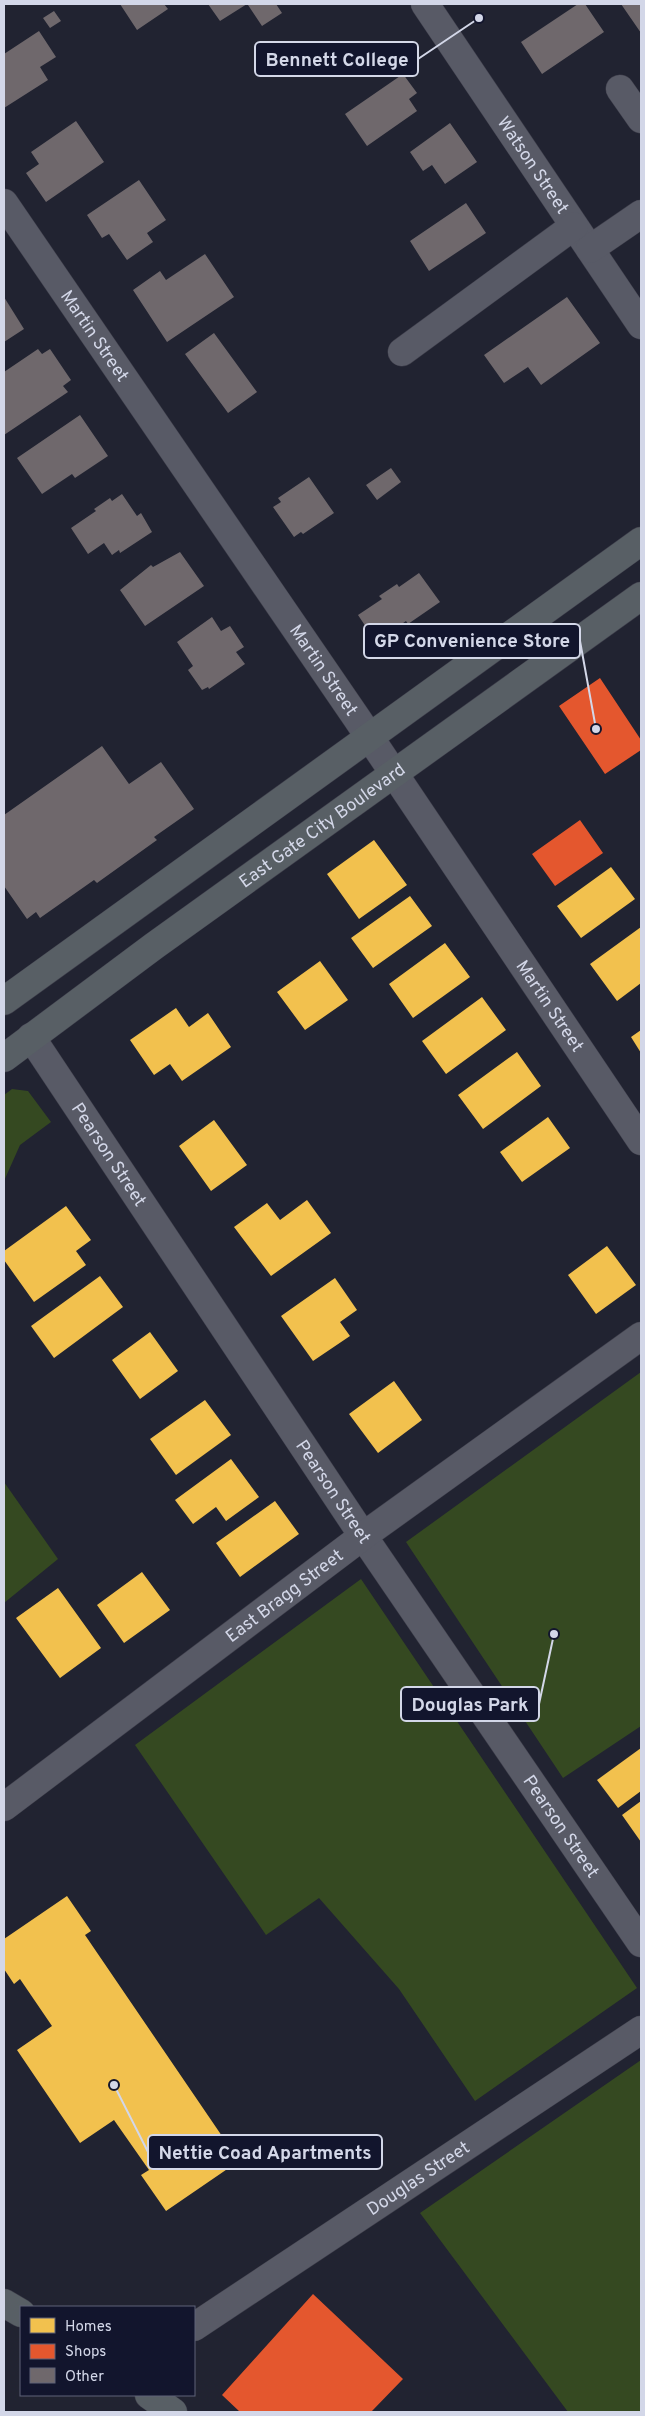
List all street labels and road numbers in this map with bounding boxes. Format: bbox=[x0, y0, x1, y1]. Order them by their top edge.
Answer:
street label: Watson Street bbox=[491, 113, 573, 219]
street label: Martin Street bbox=[54, 286, 133, 387]
street label: Martin Street bbox=[283, 621, 362, 721]
street label: East Gate City Boulevard bbox=[235, 759, 411, 894]
street label: Martin Street bbox=[510, 956, 588, 1057]
street label: Pearson Street bbox=[65, 1099, 151, 1211]
street label: Pearson Street bbox=[289, 1436, 375, 1549]
street label: East Bragg Street bbox=[222, 1545, 349, 1649]
street label: Pearson Street bbox=[517, 1771, 603, 1883]
street label: Douglas Street bbox=[363, 2137, 475, 2222]

